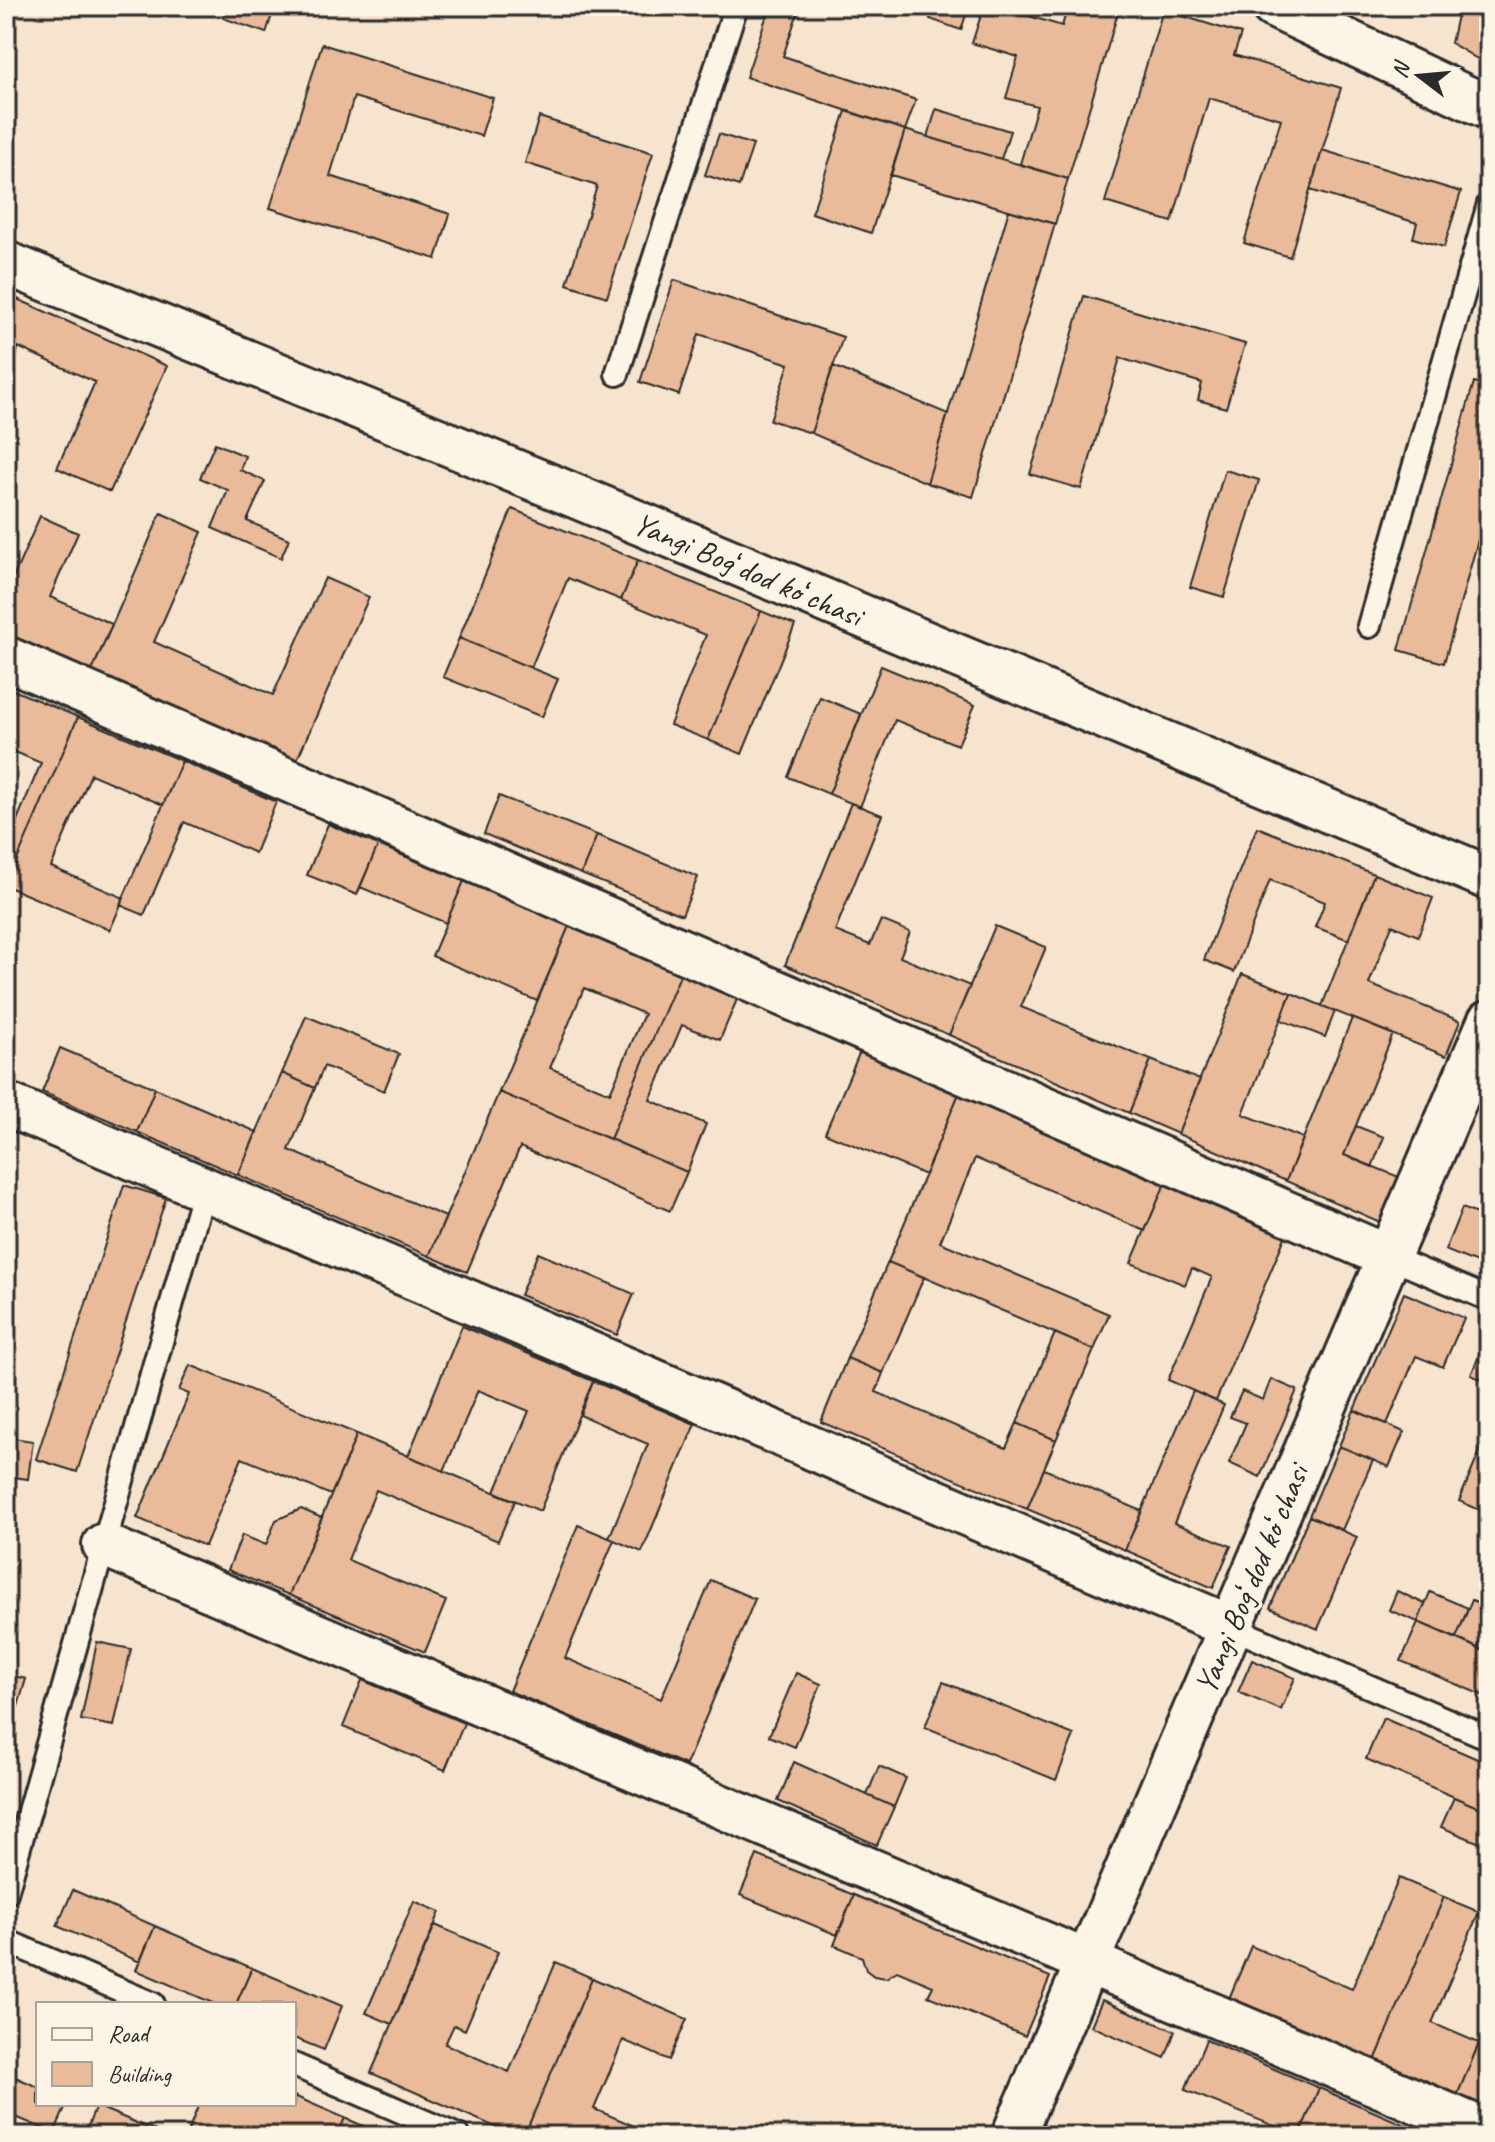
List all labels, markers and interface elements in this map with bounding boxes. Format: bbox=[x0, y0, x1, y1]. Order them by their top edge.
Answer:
north arrow bbox=[1379, 36, 1459, 116]
text: N bbox=[1385, 57, 1417, 81]
street label: Yangi Bogʻdod koʻchasi bbox=[627, 503, 872, 638]
street label: Yangi Bogʻdod koʻchasi bbox=[1185, 1455, 1320, 1700]
legend bbox=[36, 2002, 296, 2106]
text: Road bbox=[108, 2019, 152, 2049]
text: Building bbox=[108, 2059, 173, 2089]

